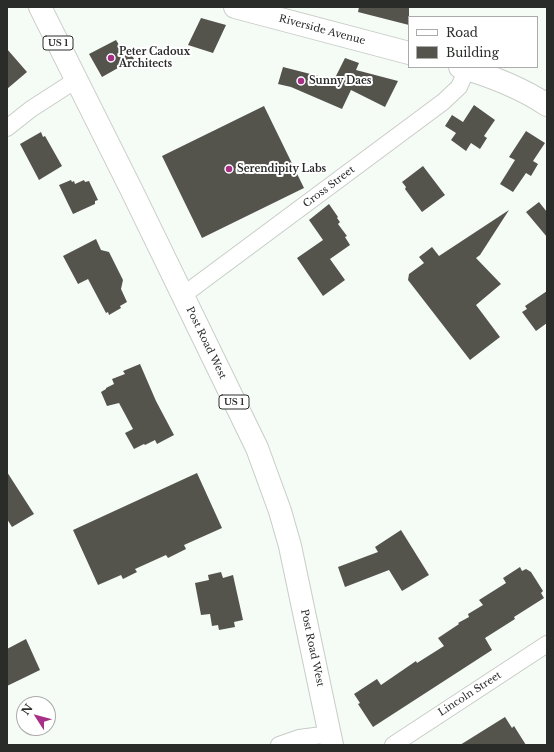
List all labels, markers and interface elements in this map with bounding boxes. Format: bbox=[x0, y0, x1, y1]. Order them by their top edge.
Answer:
street label: Riverside Avenue bbox=[277, 13, 367, 47]
legend bbox=[408, 16, 538, 68]
text: Road bbox=[446, 25, 478, 40]
road number: US 1 bbox=[43, 36, 73, 50]
text: Building bbox=[446, 45, 499, 60]
place label: Peter Cadoux Architects bbox=[119, 46, 190, 70]
marker: Peter Cadoux Architects bbox=[106, 53, 116, 63]
place label: Sunny Daes bbox=[309, 75, 371, 87]
marker: Sunny Daes bbox=[296, 76, 306, 86]
place label: Serendipity Labs bbox=[237, 163, 326, 175]
marker: Serendipity Labs bbox=[224, 164, 234, 174]
street label: Cross Street bbox=[301, 164, 357, 210]
street label: Post Road West bbox=[183, 305, 229, 381]
road number: US 1 bbox=[219, 395, 249, 409]
street label: Post Road West bbox=[298, 608, 326, 688]
street label: Lincoln Street bbox=[436, 669, 504, 719]
north arrow bbox=[16, 696, 56, 736]
text: N bbox=[18, 701, 36, 718]

